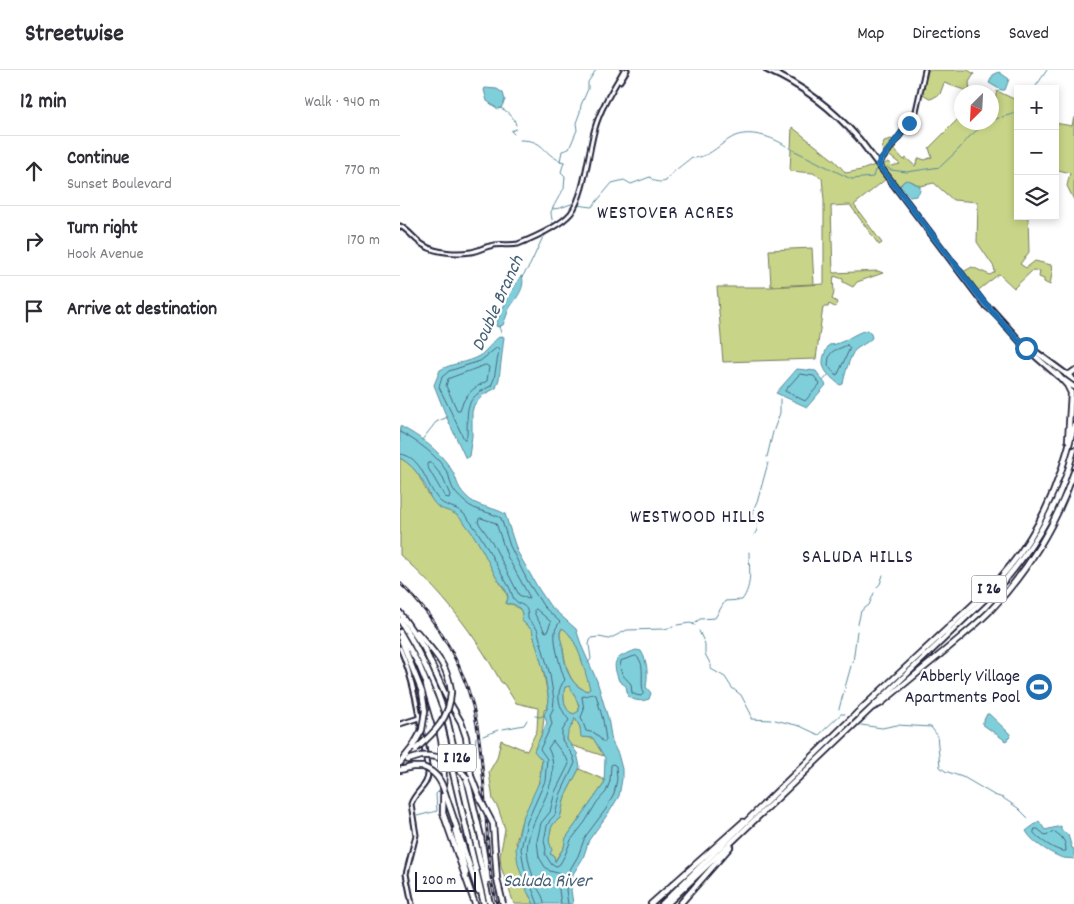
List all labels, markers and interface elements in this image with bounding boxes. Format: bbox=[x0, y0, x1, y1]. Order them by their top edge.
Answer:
text: Streetwise bbox=[25, 18, 124, 52]
text: Map bbox=[857, 22, 884, 47]
text: Directions bbox=[912, 22, 981, 47]
text: Saved bbox=[1009, 22, 1049, 47]
north arrow bbox=[954, 85, 999, 130]
map controls bbox=[1014, 85, 1059, 220]
button: + bbox=[1014, 85, 1059, 130]
text: 12 min bbox=[20, 88, 67, 118]
text: Walk · 940 m bbox=[305, 91, 380, 114]
route end bbox=[898, 112, 921, 135]
button: − bbox=[1014, 130, 1059, 175]
text: Continue bbox=[67, 146, 129, 173]
icon: ahead bbox=[20, 157, 48, 185]
text: 770 m bbox=[344, 159, 380, 182]
text: Sunset Boulevard bbox=[67, 173, 172, 196]
button: layers bbox=[1014, 175, 1059, 220]
district label: WESTOVER ACRES bbox=[597, 201, 735, 228]
text: Turn right bbox=[67, 216, 138, 243]
icon: right bbox=[20, 227, 48, 255]
text: 170 m bbox=[347, 229, 380, 252]
text: Hook Avenue bbox=[67, 243, 143, 266]
water label: Double Branch bbox=[466, 251, 533, 356]
icon: arrive bbox=[20, 297, 48, 325]
text: Arrive at destination bbox=[67, 297, 217, 324]
route start bbox=[1015, 337, 1038, 360]
district label: WESTWOOD HILLS bbox=[630, 505, 766, 532]
district label: SALUDA HILLS bbox=[802, 545, 914, 572]
road number: I 26 bbox=[972, 576, 1006, 602]
place label: Abberly Village Apartments Pool bbox=[905, 665, 1021, 711]
sports icon: Abberly Village Apartments Pool bbox=[1024, 672, 1054, 702]
road number: I 126 bbox=[438, 744, 476, 771]
scale bar bbox=[415, 869, 476, 892]
water label: Saluda River bbox=[503, 869, 593, 896]
text: 200 m bbox=[422, 871, 456, 891]

